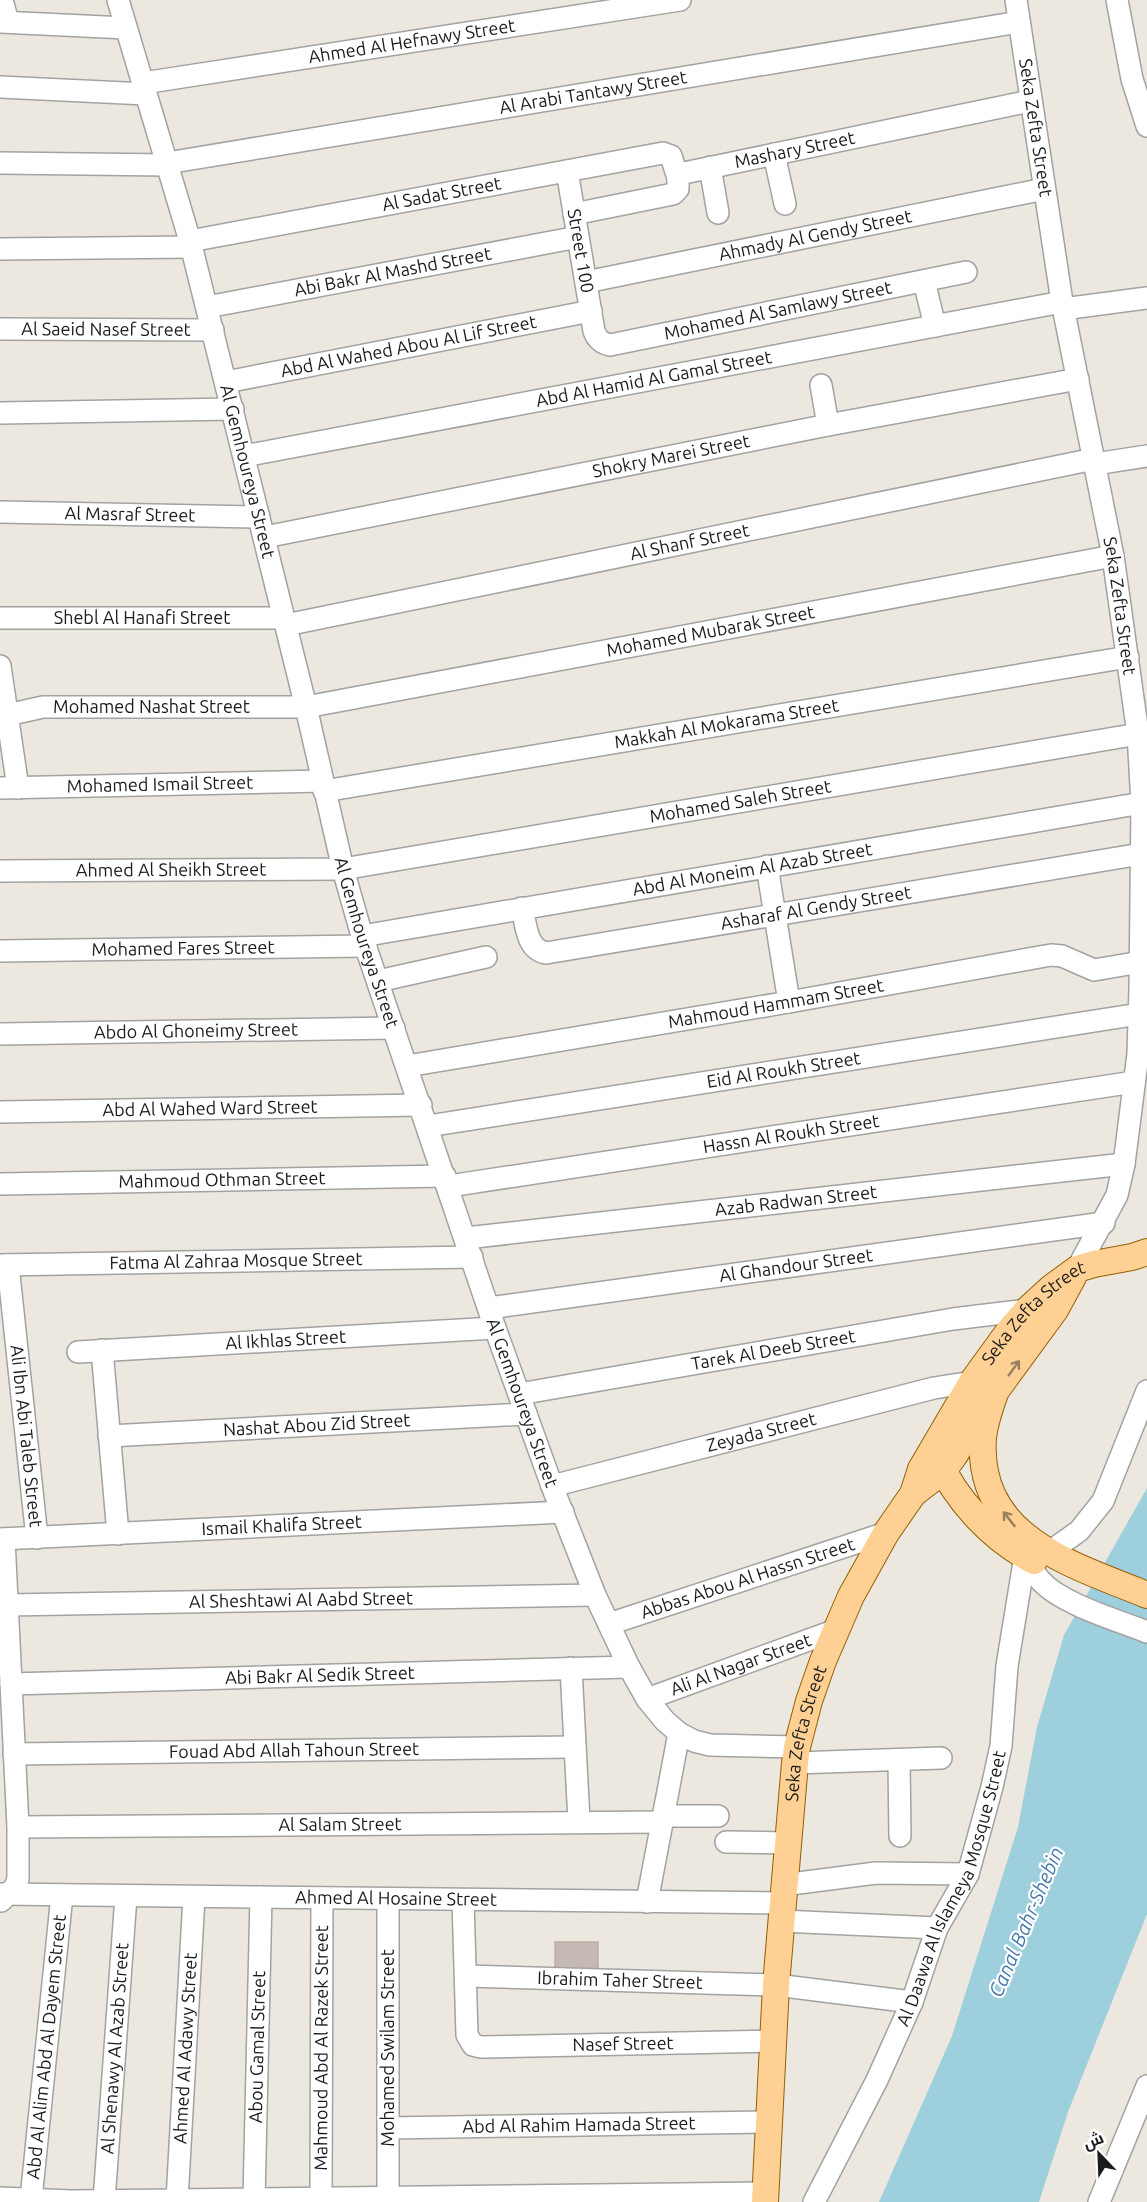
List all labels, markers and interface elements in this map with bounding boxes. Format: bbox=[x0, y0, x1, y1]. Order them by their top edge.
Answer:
street label: Ahmed Al Hefnawy Street bbox=[307, 15, 516, 66]
street label: Seka Zefta Street bbox=[1016, 57, 1057, 198]
street label: Al Arabi Tantawy Street bbox=[498, 66, 688, 117]
street label: Mashary Street bbox=[732, 127, 857, 171]
street label: Al Sadat Street bbox=[380, 172, 503, 214]
street label: Ahmady Al Gendy Street bbox=[717, 205, 913, 264]
street label: Street 100 bbox=[565, 207, 598, 294]
street label: Abi Bakr Al Mashd Street bbox=[292, 243, 493, 299]
street label: Mohamed Al Samlawy Street bbox=[662, 276, 893, 343]
street label: Abd Al Wahed Abou Al Lif Street bbox=[279, 311, 538, 380]
street label: Al Saeid Nasef Street bbox=[21, 318, 191, 339]
street label: Abd Al Hamid Al Gamal Street bbox=[534, 346, 773, 410]
street label: Al Gemhoureya Street bbox=[217, 382, 280, 560]
street label: Shokry Marei Street bbox=[591, 430, 751, 481]
street label: Al Masraf Street bbox=[65, 502, 195, 525]
street label: Al Shanf Street bbox=[628, 519, 751, 563]
street label: Seka Zefta Street bbox=[1100, 535, 1141, 676]
street label: Mohamed Mubarak Street bbox=[605, 601, 816, 660]
street label: Shebl Al Hanafi Street bbox=[54, 607, 230, 627]
street label: Makkah Al Mokarama Street bbox=[613, 694, 840, 751]
street label: Mohamed Nashat Street bbox=[53, 696, 250, 716]
street label: Mohamed Ismail Street bbox=[66, 771, 253, 796]
street label: Mohamed Saleh Street bbox=[648, 775, 832, 826]
street label: Abd Al Moneim Al Azab Street bbox=[631, 838, 874, 899]
street label: Al Gemhoureya Street bbox=[332, 855, 403, 1030]
street label: Ahmed Al Sheikh Street bbox=[76, 858, 266, 880]
street label: Asharaf Al Gendy Street bbox=[719, 881, 912, 933]
street label: Mohamed Fares Street bbox=[91, 936, 275, 959]
street label: Mahmoud Hammam Street bbox=[666, 974, 885, 1031]
street label: Abdo Al Ghoneimy Street bbox=[94, 1018, 298, 1042]
street label: Eid Al Roukh Street bbox=[705, 1047, 862, 1091]
street label: Abd Al Wahed Ward Street bbox=[102, 1096, 318, 1119]
street label: Hassn Al Roukh Street bbox=[701, 1110, 881, 1156]
street label: Mahmoud Othman Street bbox=[118, 1167, 326, 1191]
street label: Azab Radwan Street bbox=[714, 1181, 878, 1219]
street label: Al Ghandour Street bbox=[718, 1244, 874, 1285]
street label: Fatma Al Zahraa Mosque Street bbox=[109, 1248, 363, 1272]
street label: Seka Zefta Street bbox=[977, 1256, 1087, 1368]
street label: Al Gemhoureya Street bbox=[483, 1315, 563, 1490]
street label: Tarek Al Deeb Street bbox=[689, 1325, 857, 1373]
street label: Al Ikhlas Street bbox=[225, 1326, 346, 1353]
street label: Ali Ibn Abi Taleb Street bbox=[8, 1344, 47, 1528]
one-way arrow bbox=[1008, 1360, 1020, 1376]
street label: Zeyada Street bbox=[704, 1408, 818, 1455]
street label: Nashat Abou Zid Street bbox=[222, 1409, 411, 1439]
street label: Ismail Khalifa Street bbox=[201, 1511, 362, 1538]
one-way arrow bbox=[1002, 1511, 1015, 1527]
street label: Abbas Abou Al Hassn Street bbox=[638, 1533, 857, 1622]
street label: Al Sheshtawi Al Aabd Street bbox=[189, 1587, 413, 1611]
street label: Ali Al Nagar Street bbox=[667, 1629, 814, 1699]
street label: Abi Bakr Al Sedik Street bbox=[225, 1662, 415, 1687]
street label: Seka Zefta Street bbox=[781, 1662, 830, 1802]
street label: Fouad Abd Allah Tahoun Street bbox=[169, 1738, 419, 1761]
street label: Al Daawa Al Islameya Mosque Street bbox=[892, 1749, 1009, 2029]
street label: Al Salam Street bbox=[278, 1813, 402, 1834]
water label: Canal Bahr-Shebin bbox=[984, 1843, 1068, 2000]
street label: Ahmed Al Hosaine Street bbox=[295, 1886, 497, 1909]
street label: Abd Al Alim Abd Al Dayem Street bbox=[22, 1913, 69, 2180]
street label: Mahmoud Abd Al Razek Street bbox=[310, 1925, 331, 2171]
street label: Al Shenawy Al Azab Street bbox=[96, 1942, 132, 2155]
street label: Mohamed Swilam Street bbox=[377, 1949, 397, 2147]
street label: Ahmed Al Adawy Street bbox=[169, 1952, 200, 2144]
street label: Ibrahim Taher Street bbox=[537, 1967, 703, 1992]
street label: Abou Gamal Street bbox=[245, 1971, 268, 2123]
street label: Nasef Street bbox=[572, 2032, 674, 2054]
street label: Abd Al Rahim Hamada Street bbox=[462, 2112, 696, 2136]
north arrow bbox=[1069, 2124, 1129, 2184]
text: ش bbox=[1080, 2128, 1106, 2153]

